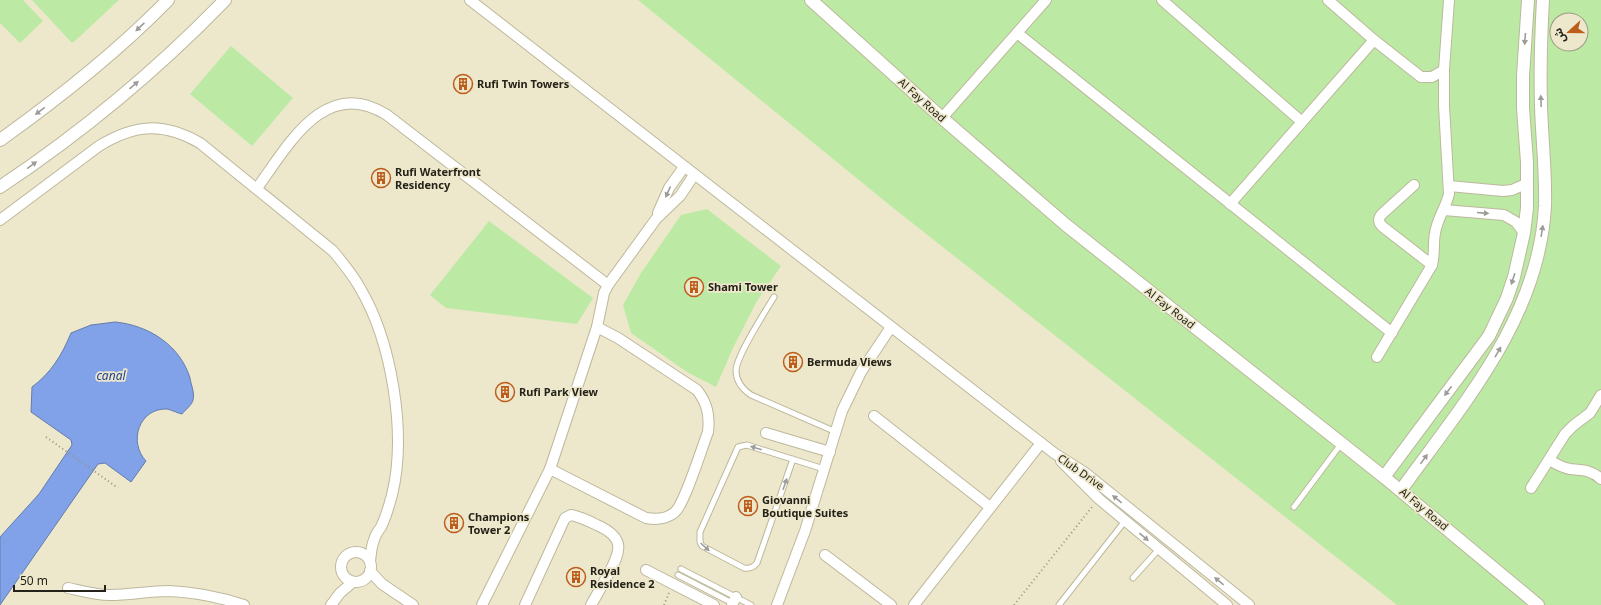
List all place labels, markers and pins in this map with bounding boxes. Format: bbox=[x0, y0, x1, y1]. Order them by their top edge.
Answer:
building icon: Rufi Twin Towers bbox=[452, 73, 474, 95]
place label: Rufi Twin Towers bbox=[477, 76, 570, 91]
place label: Rufi Waterfront Residency bbox=[395, 164, 481, 192]
building icon: Rufi Waterfront Residency bbox=[370, 167, 392, 189]
building icon: Shami Tower bbox=[683, 276, 705, 298]
place label: Shami Tower bbox=[708, 279, 778, 294]
building icon: Bermuda Views bbox=[782, 351, 804, 373]
place label: Bermuda Views bbox=[807, 354, 892, 369]
building icon: Rufi Park View bbox=[494, 381, 516, 403]
place label: Rufi Park View bbox=[519, 384, 599, 399]
place label: Giovanni Boutique Suites bbox=[762, 492, 849, 520]
building icon: Giovanni Boutique Suites bbox=[737, 495, 759, 517]
place label: Champions Tower 2 bbox=[468, 509, 530, 537]
building icon: Champions Tower 2 bbox=[443, 512, 465, 534]
place label: Royal Residence 2 bbox=[590, 563, 655, 591]
building icon: Royal Residence 2 bbox=[565, 566, 587, 588]

